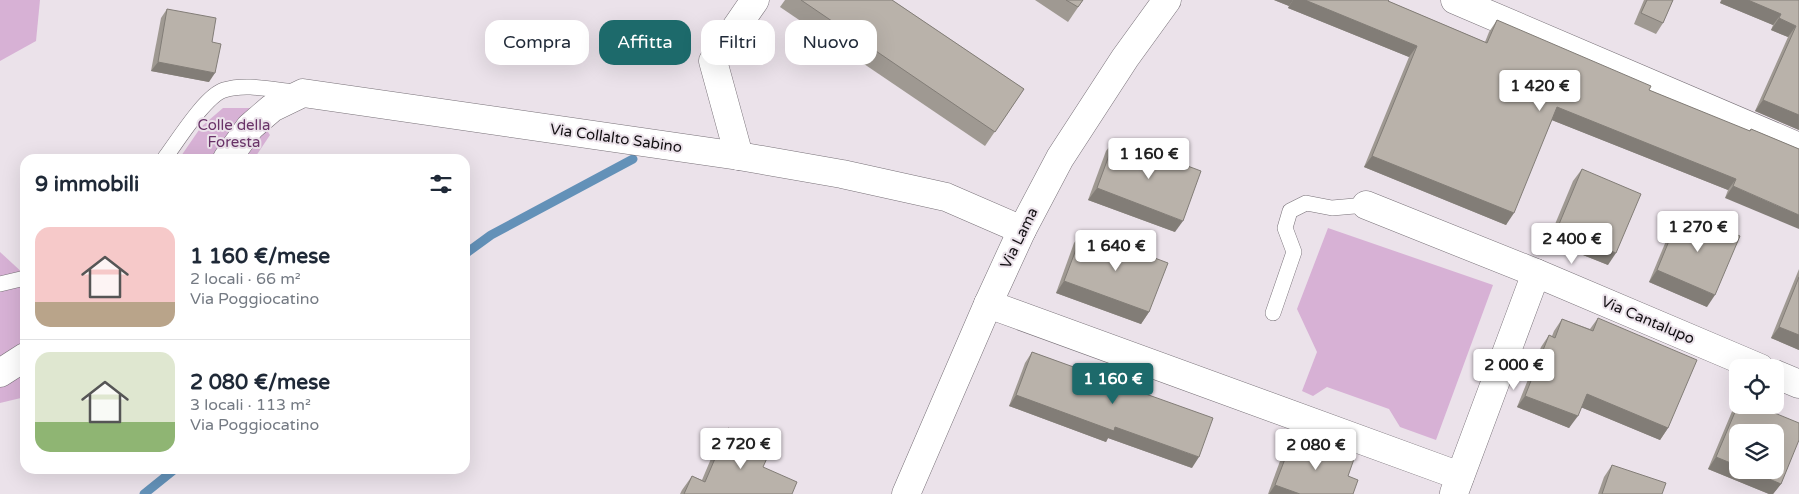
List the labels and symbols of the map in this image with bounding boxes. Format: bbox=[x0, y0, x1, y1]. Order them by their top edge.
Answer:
pin: 1 420 € bbox=[1494, 70, 1586, 112]
park label: Colle della Foresta bbox=[197, 116, 271, 151]
street label: Via Collalto Sabino bbox=[549, 120, 683, 156]
pin: 1 160 € bbox=[1103, 138, 1195, 180]
street label: Via Lama bbox=[997, 205, 1041, 271]
pin: 1 270 € bbox=[1652, 210, 1744, 253]
pin: 2 400 € bbox=[1526, 222, 1618, 265]
pin: 1 640 € bbox=[1070, 230, 1162, 272]
street label: Via Cantalupo bbox=[1599, 292, 1697, 348]
pin: 2 000 € bbox=[1468, 348, 1560, 391]
pin: 1 160 € bbox=[1067, 362, 1159, 405]
pin: 2 720 € bbox=[695, 428, 787, 470]
pin: 2 080 € bbox=[1270, 428, 1362, 471]

